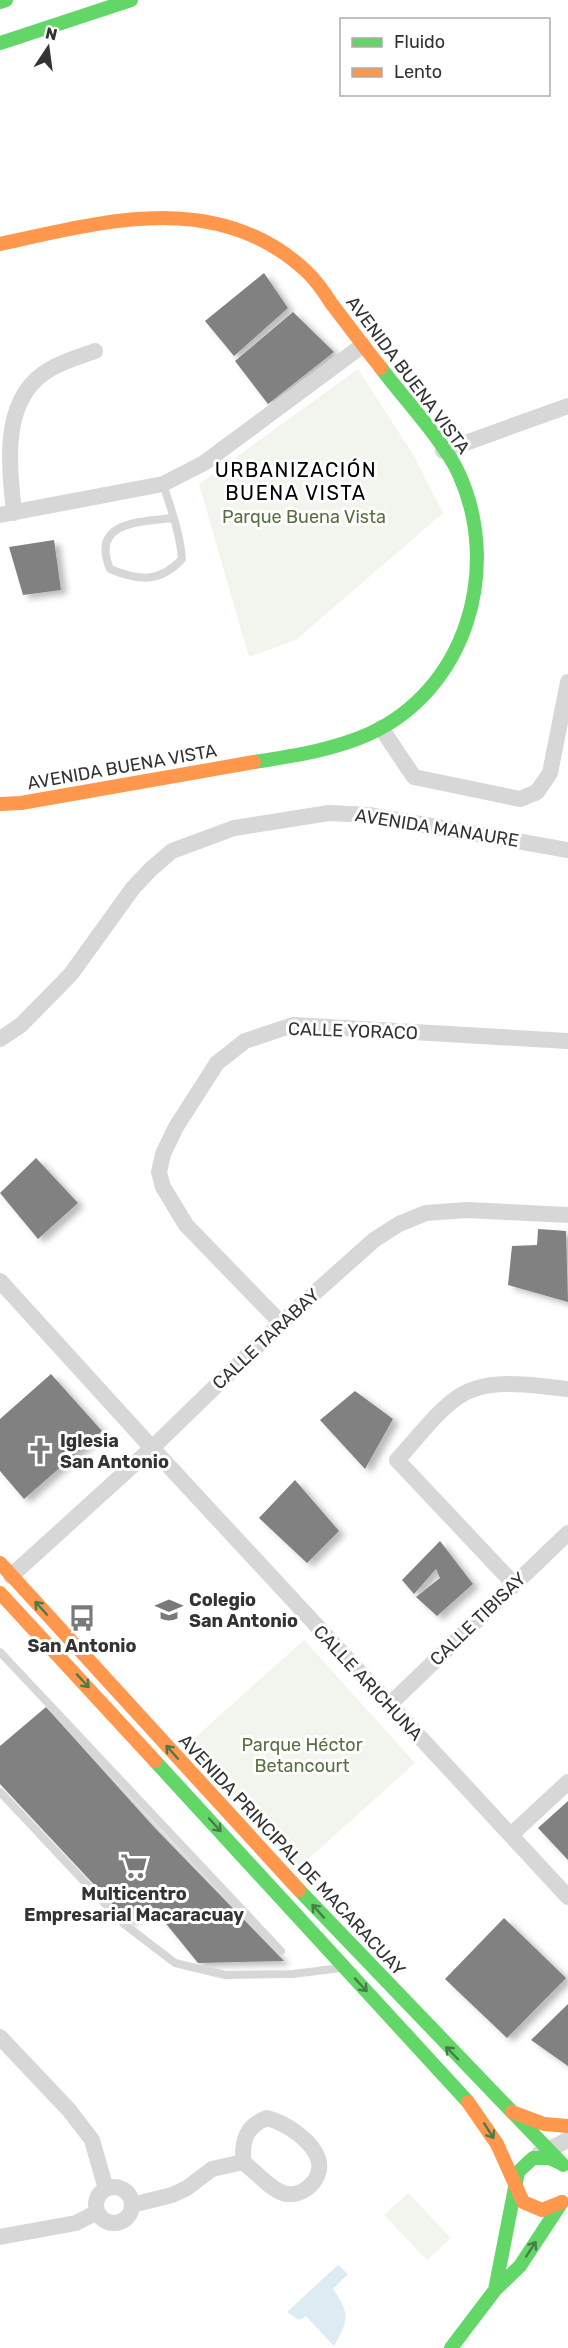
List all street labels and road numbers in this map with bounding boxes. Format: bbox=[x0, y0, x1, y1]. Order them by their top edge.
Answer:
street label: AVENIDA BUENA VISTA bbox=[341, 292, 475, 458]
street label: AVENIDA BUENA VISTA bbox=[26, 740, 218, 794]
street label: AVENIDA MANAURE bbox=[354, 804, 520, 852]
street label: CALLE YORACO bbox=[288, 1018, 418, 1044]
street label: CALLE TARABAY bbox=[208, 1284, 324, 1394]
street label: CALLE TIBISAY bbox=[425, 1568, 531, 1670]
street label: CALLE ARICHUNA bbox=[309, 1621, 427, 1745]
street label: AVENIDA PRINCIPAL DE MACARACUAY bbox=[174, 1730, 410, 1981]

